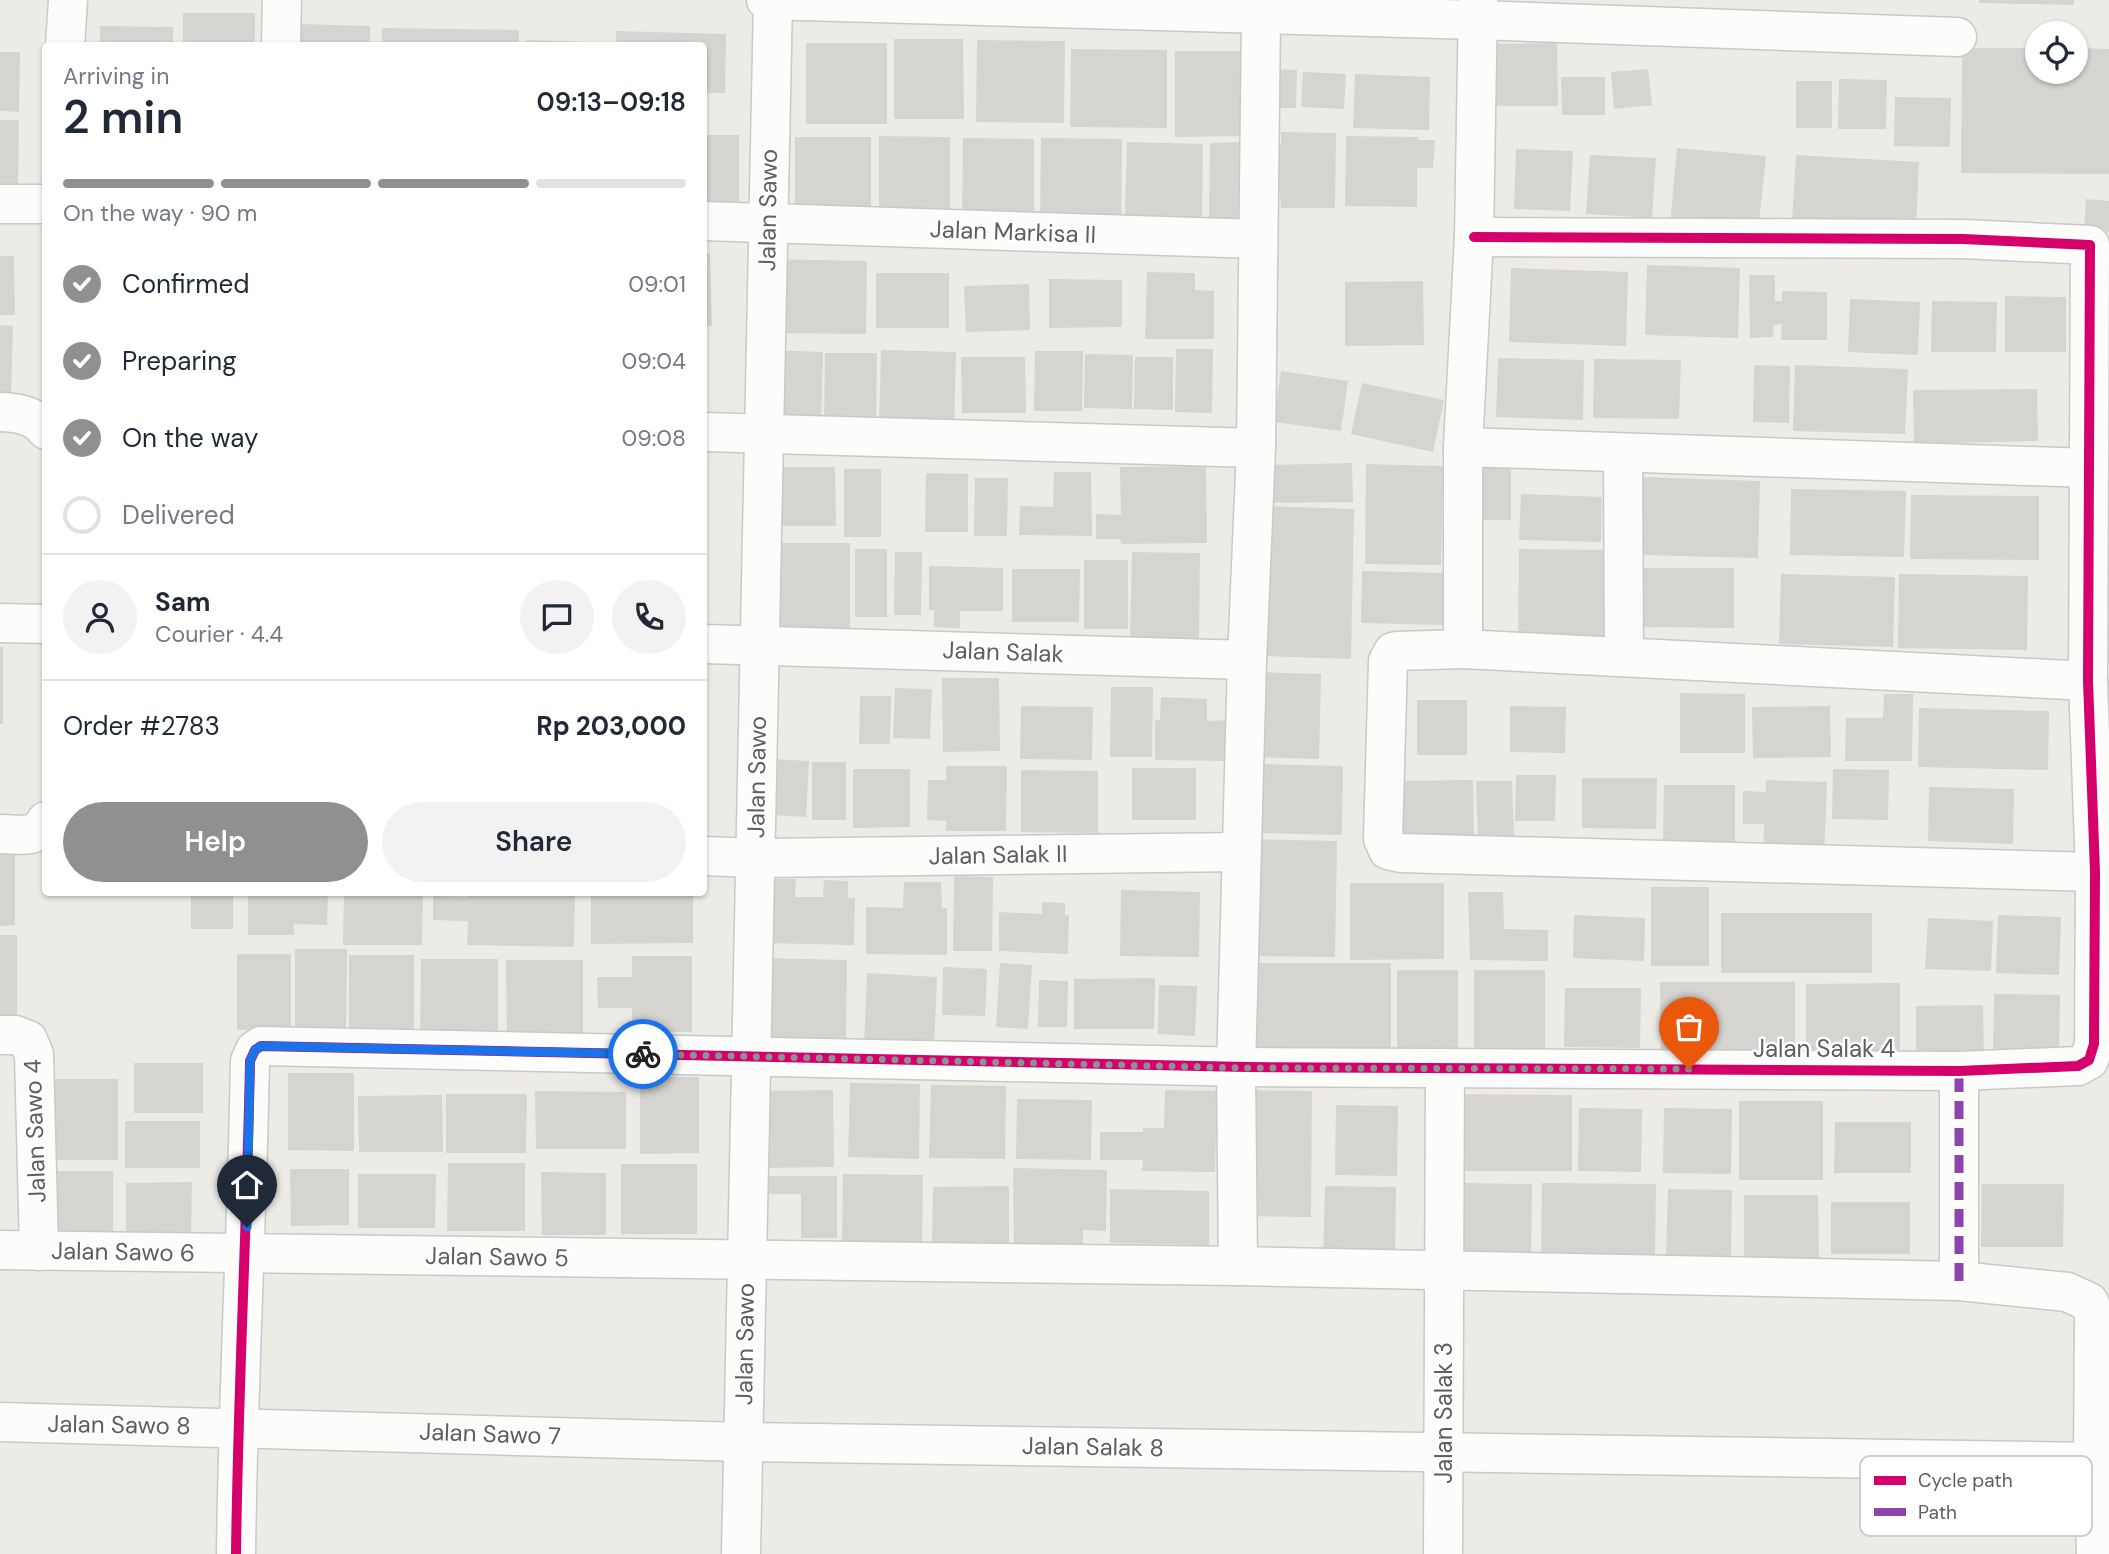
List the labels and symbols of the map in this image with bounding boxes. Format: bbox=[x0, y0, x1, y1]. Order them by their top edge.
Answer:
street label: Jalan Sawo bbox=[751, 148, 784, 271]
street label: Jalan Markisa II bbox=[929, 213, 1097, 250]
street label: Jalan Salak bbox=[942, 634, 1064, 669]
street label: Jalan Sawo bbox=[740, 715, 773, 838]
street label: Jalan Salak II bbox=[928, 838, 1068, 871]
pin bbox=[1659, 997, 1719, 1069]
courier bbox=[608, 1019, 678, 1089]
street label: Jalan Salak 4 bbox=[1753, 1033, 1895, 1064]
street label: Jalan Sawo 4 bbox=[17, 1059, 52, 1203]
pin bbox=[217, 1155, 277, 1227]
street label: Jalan Sawo 6 bbox=[51, 1235, 195, 1268]
street label: Jalan Sawo 5 bbox=[425, 1240, 569, 1273]
street label: Jalan Sawo bbox=[728, 1282, 761, 1405]
street label: Jalan Salak 3 bbox=[1428, 1342, 1459, 1484]
street label: Jalan Sawo 8 bbox=[47, 1408, 191, 1441]
street label: Jalan Sawo 7 bbox=[419, 1416, 561, 1451]
street label: Jalan Salak 8 bbox=[1022, 1430, 1164, 1463]
legend bbox=[1860, 1456, 2092, 1536]
text: Cycle path bbox=[1918, 1468, 2013, 1493]
text: Path bbox=[1918, 1500, 1957, 1525]

